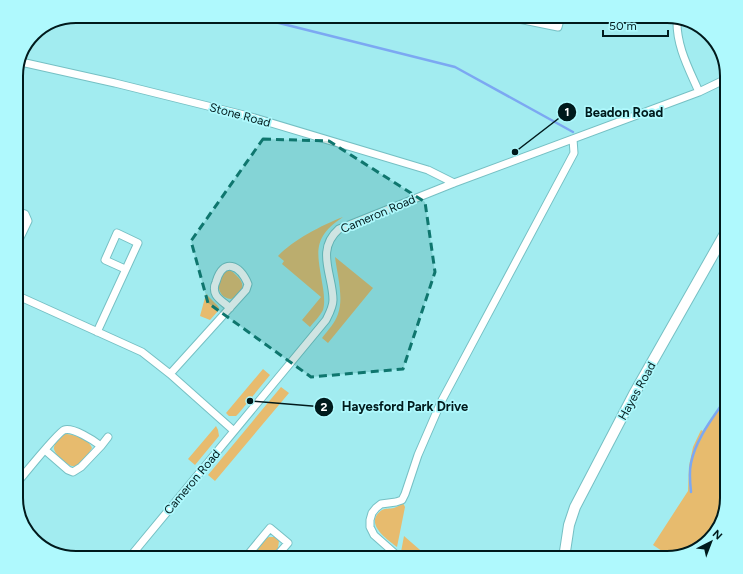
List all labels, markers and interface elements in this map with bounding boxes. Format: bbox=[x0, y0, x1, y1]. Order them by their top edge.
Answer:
scale bar bbox=[603, 12, 668, 38]
text: 50 m bbox=[609, 19, 637, 33]
street label: Stone Road bbox=[208, 100, 272, 130]
callout: Beadon Road bbox=[557, 100, 672, 125]
text: 1 bbox=[564, 105, 570, 119]
text: Beadon Road bbox=[585, 105, 663, 120]
street label: Cameron Road bbox=[339, 192, 417, 236]
street label: Hayes Road bbox=[615, 360, 659, 422]
callout: Hayesford Park Drive bbox=[314, 394, 476, 419]
text: Hayesford Park Drive bbox=[342, 399, 468, 414]
text: 2 bbox=[321, 400, 328, 414]
street label: Cameron Road bbox=[161, 447, 223, 517]
north arrow bbox=[691, 522, 731, 562]
text: N bbox=[710, 527, 725, 543]

